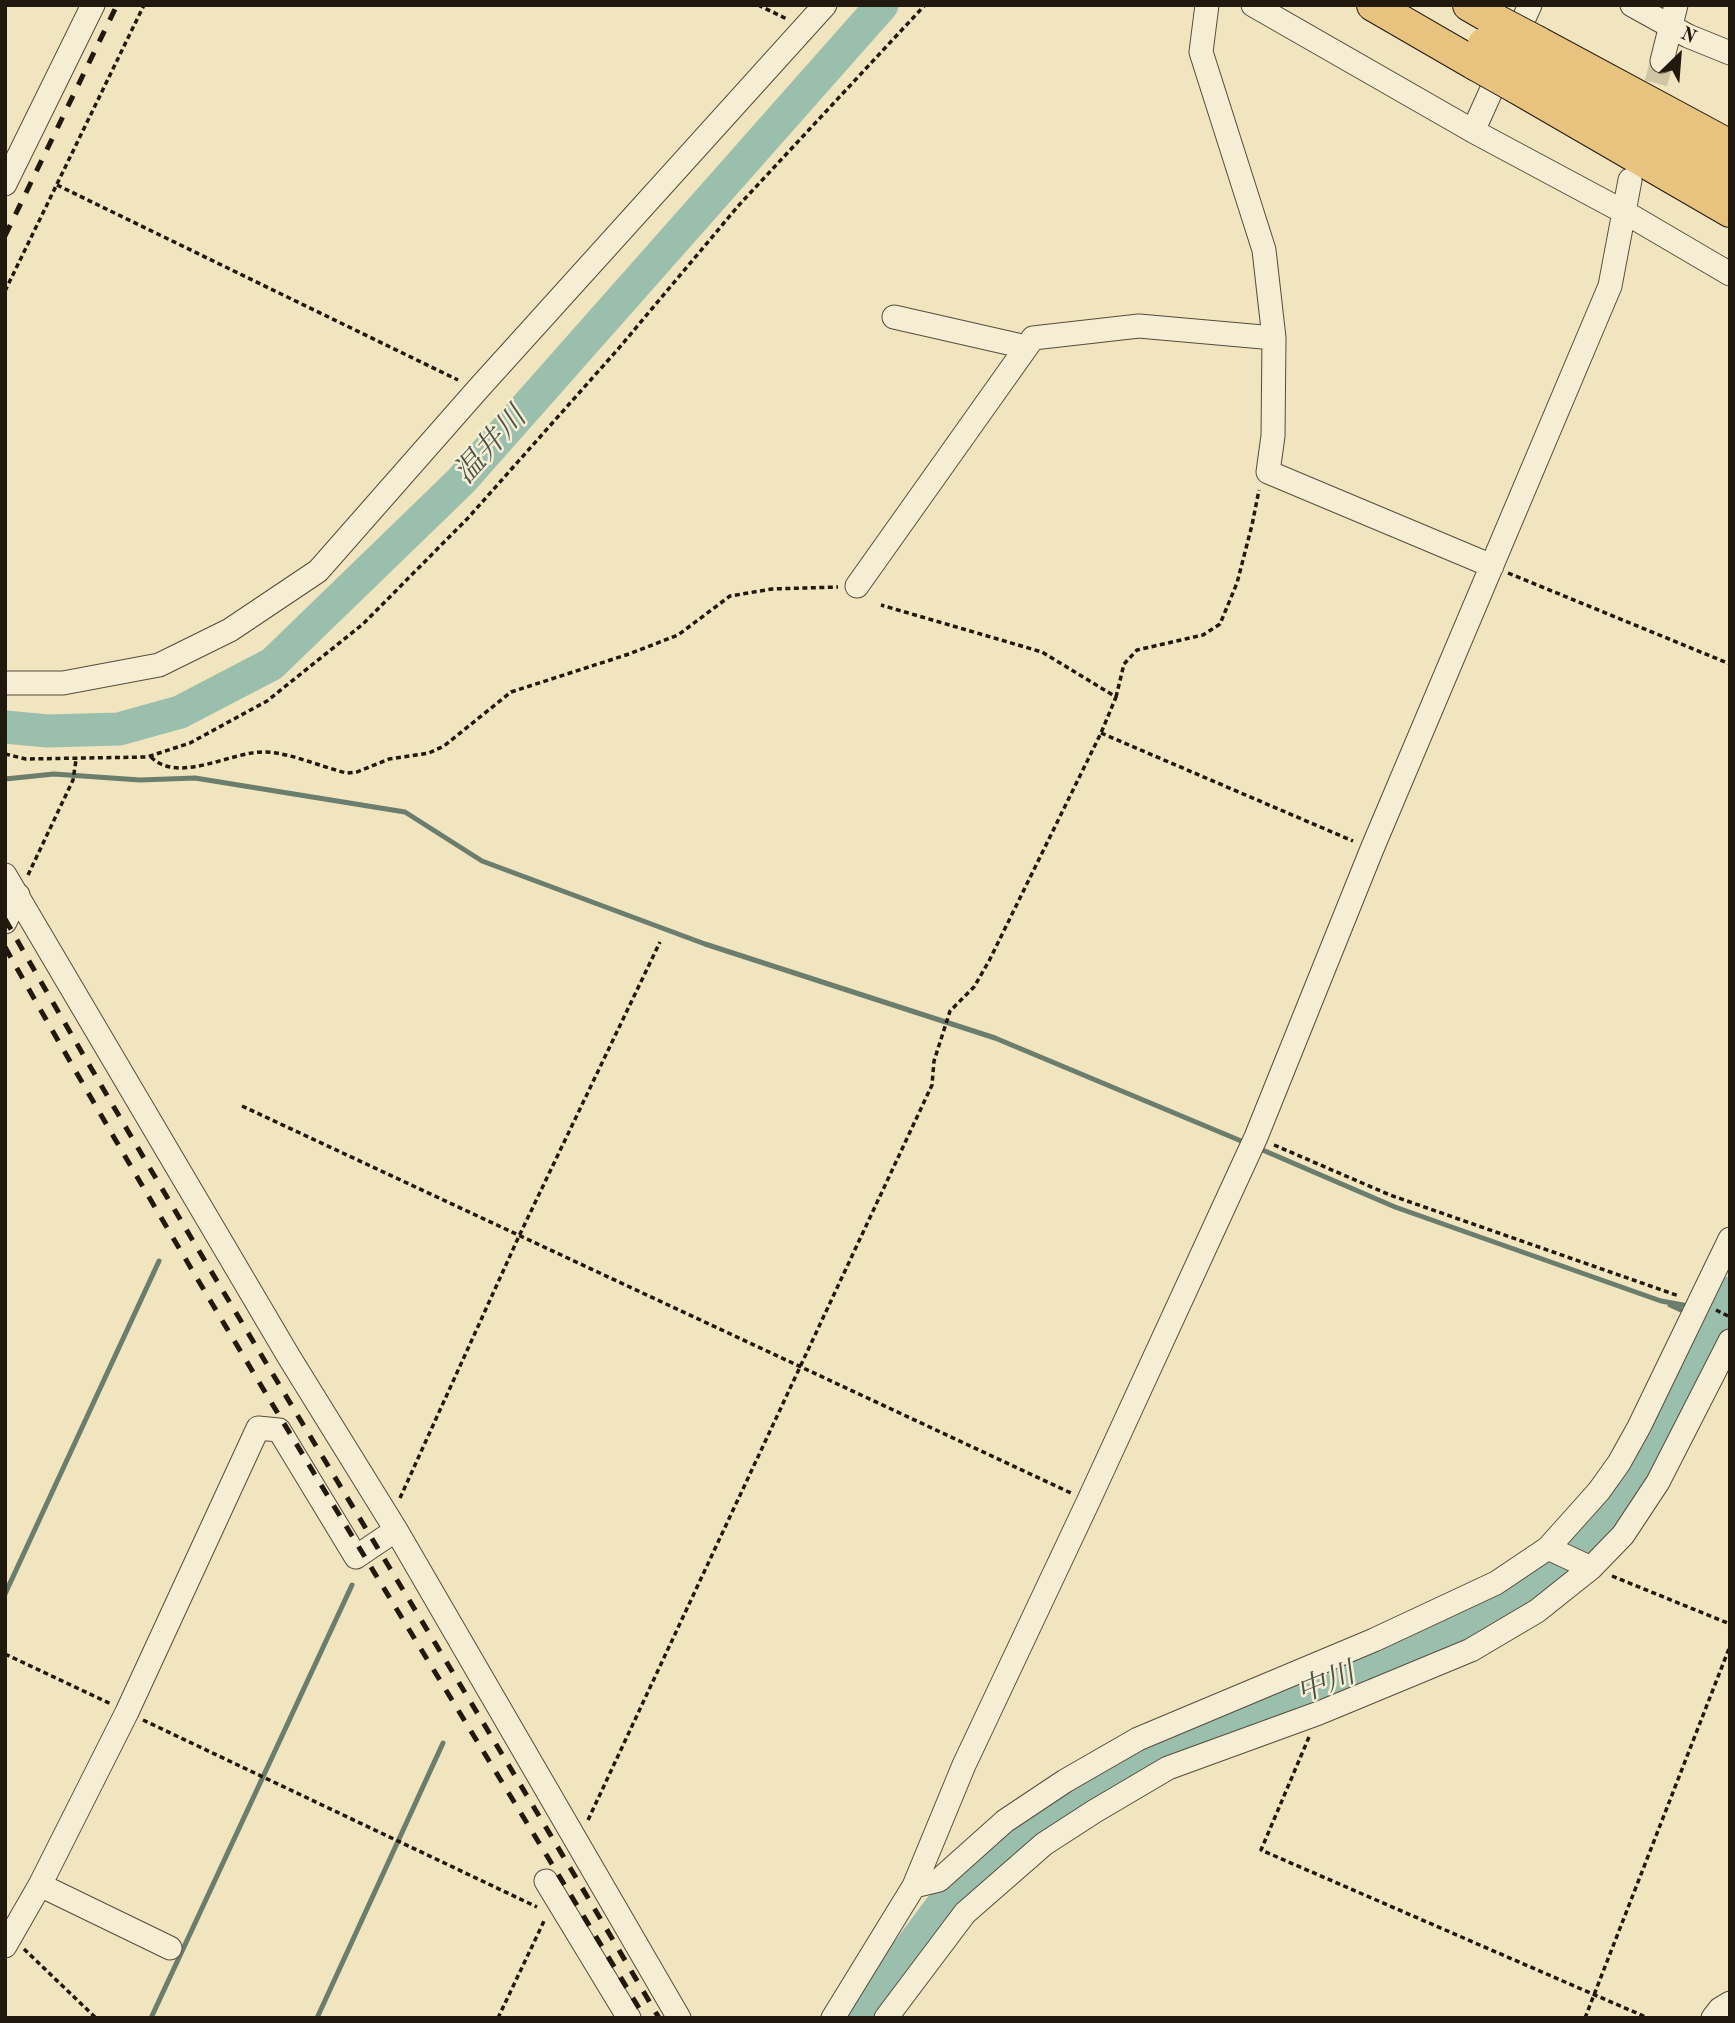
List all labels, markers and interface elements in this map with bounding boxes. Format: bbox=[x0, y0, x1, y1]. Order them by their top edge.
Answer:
north arrow bbox=[1644, 21, 1714, 91]
text: N bbox=[1677, 25, 1699, 48]
water label: 温井川 bbox=[448, 401, 534, 491]
water label: 中川 bbox=[1291, 1656, 1361, 1712]

